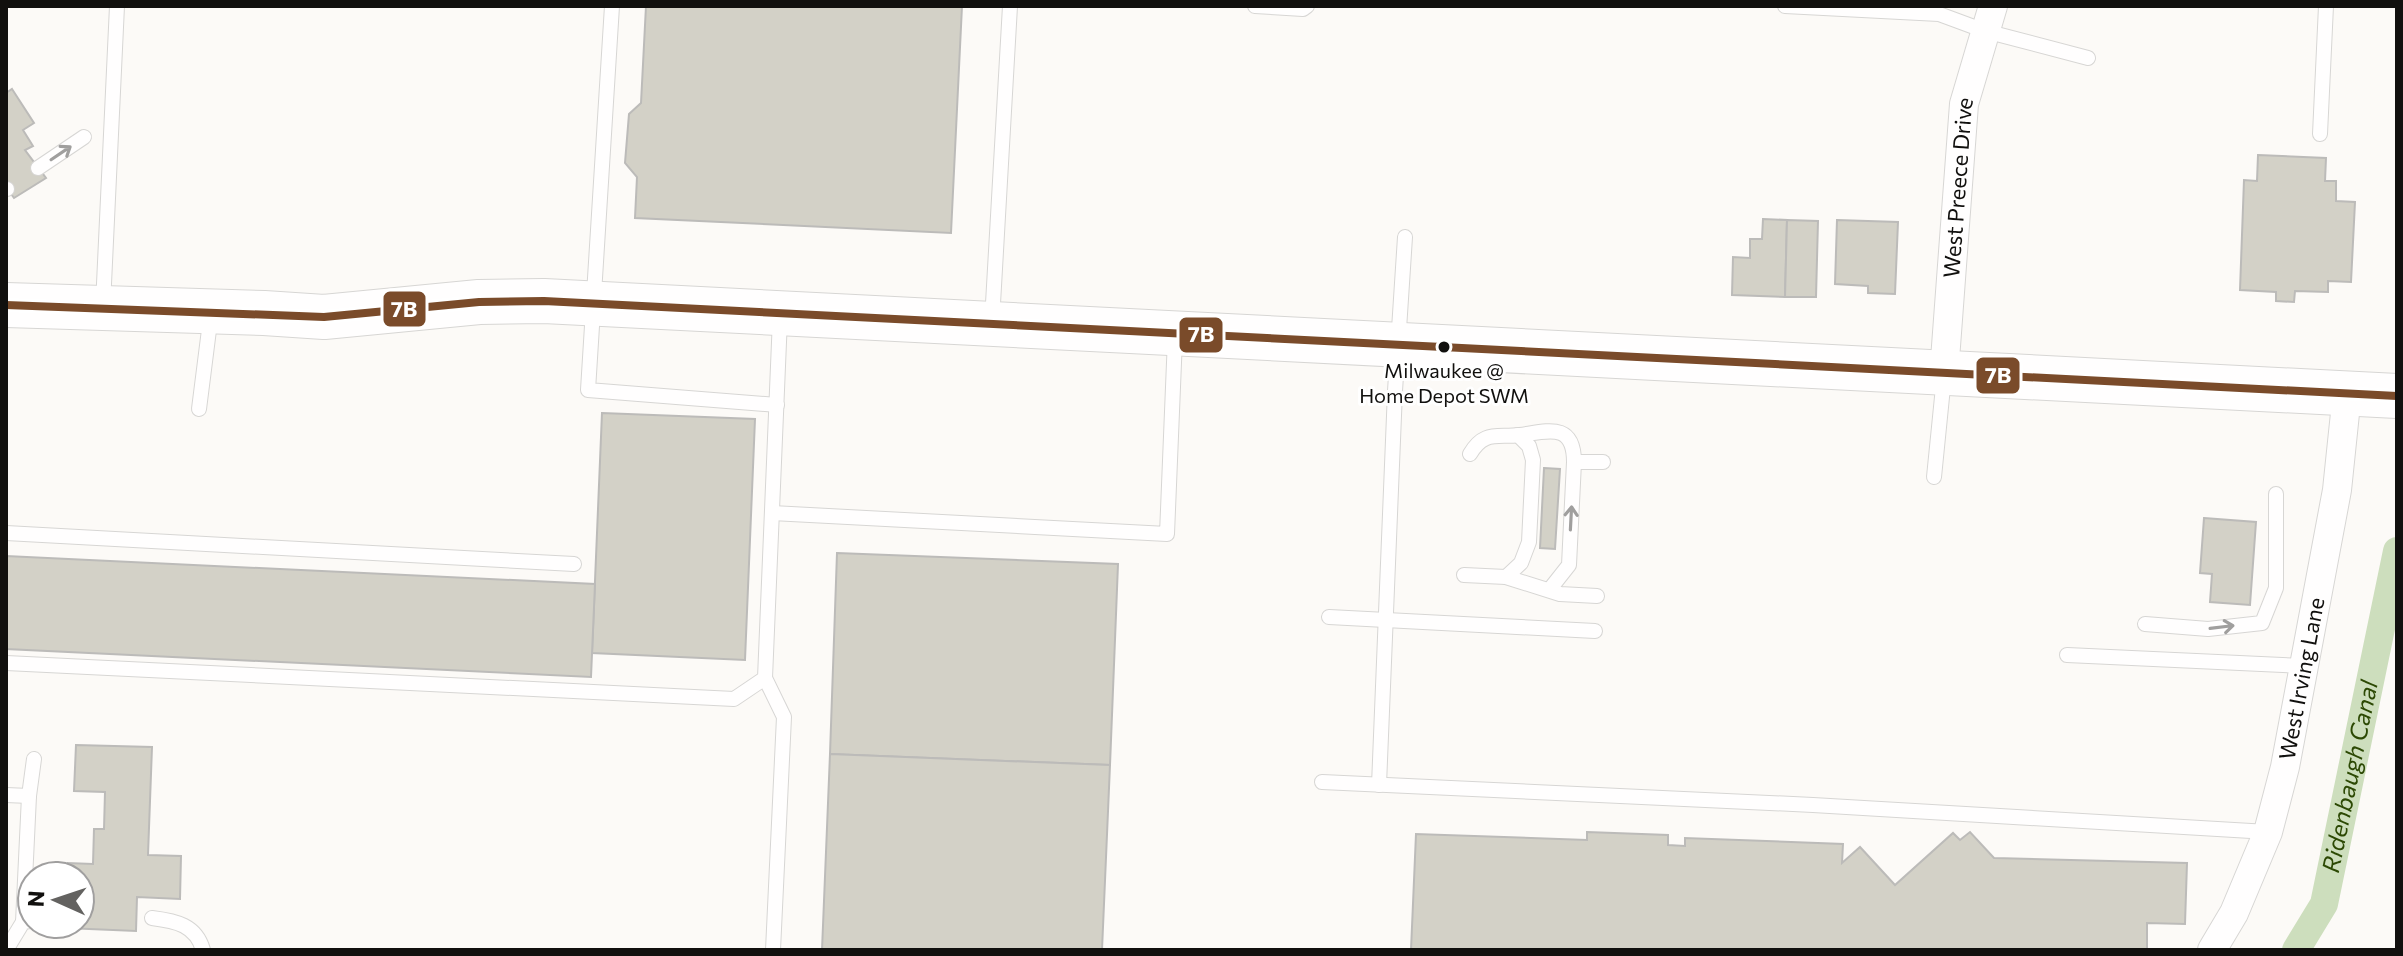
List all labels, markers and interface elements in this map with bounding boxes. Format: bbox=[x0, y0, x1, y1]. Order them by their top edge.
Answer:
street label: West Preece Drive bbox=[1937, 94, 1978, 279]
one-way arrow bbox=[49, 144, 72, 160]
line badge: 7B bbox=[382, 290, 427, 328]
text: 7B bbox=[391, 295, 417, 322]
line badge: 7B bbox=[1178, 316, 1224, 354]
text: 7B bbox=[1188, 320, 1214, 347]
marker: Milwaukee @ Home Depot SWM bbox=[1436, 339, 1452, 355]
line badge: 7B bbox=[1975, 356, 2021, 395]
place label: Milwaukee @ Home Depot SWM bbox=[1359, 358, 1529, 407]
text: 7B bbox=[1985, 361, 2011, 388]
one-way arrow bbox=[1564, 505, 1579, 532]
street label: West Irving Lane bbox=[2273, 595, 2330, 762]
one-way arrow bbox=[2209, 620, 2235, 635]
water label: Ridenbaugh Canal bbox=[2315, 677, 2383, 875]
north arrow bbox=[16, 860, 96, 940]
text: N bbox=[22, 890, 49, 908]

